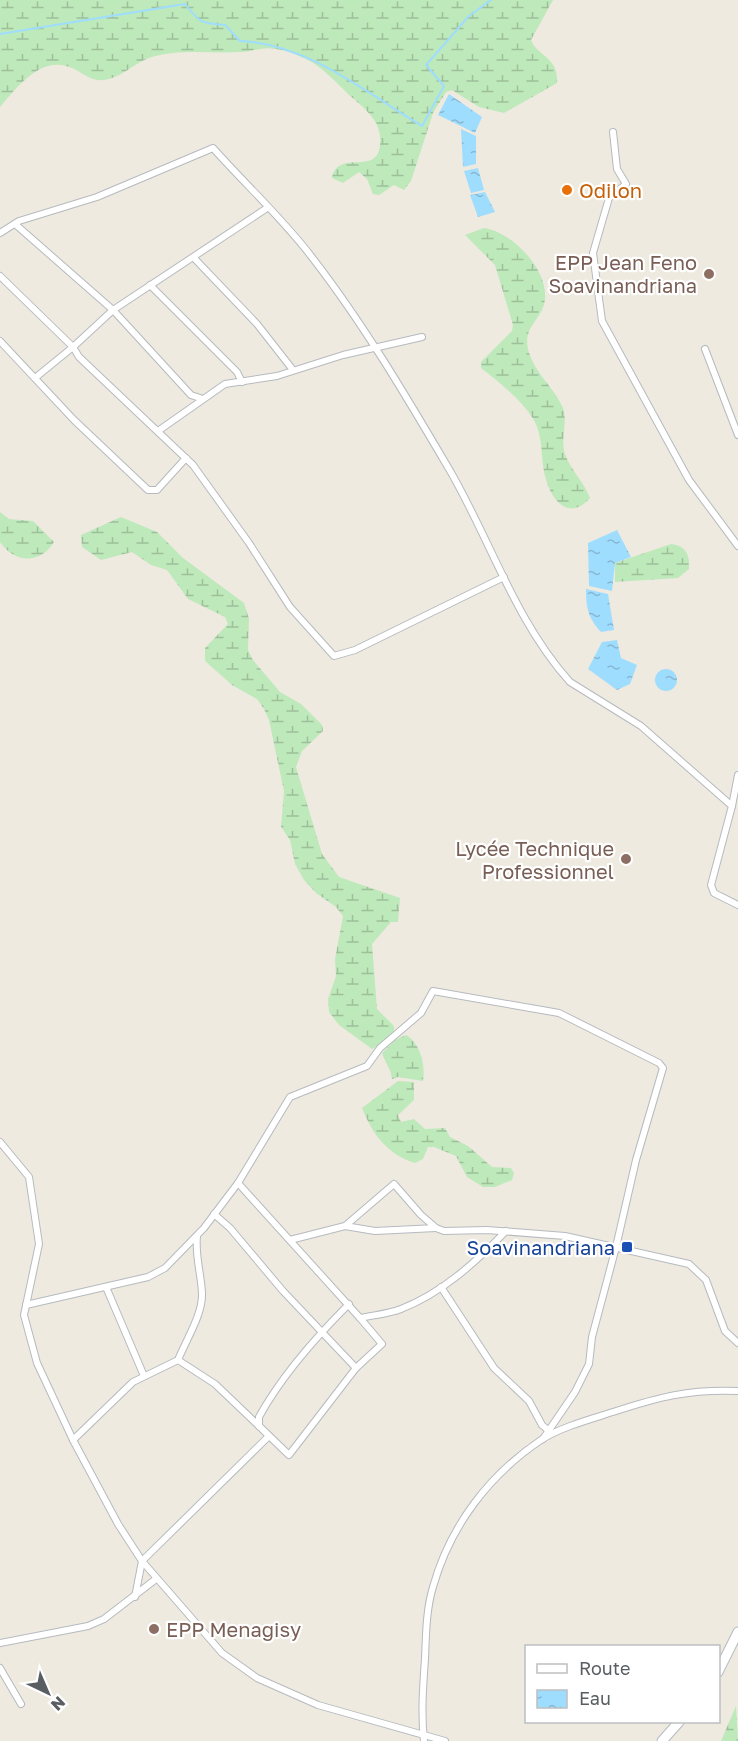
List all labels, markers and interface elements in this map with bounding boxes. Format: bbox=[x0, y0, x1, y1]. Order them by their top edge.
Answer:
place label: Odilon bbox=[579, 178, 642, 202]
marker: Odilon bbox=[560, 183, 574, 197]
place label: EPP Jean Feno Soavinandriana bbox=[548, 250, 697, 297]
marker: EPP Jean Feno Soavinandriana bbox=[702, 267, 716, 281]
place label: Lycée Technique Professionnel bbox=[455, 836, 614, 883]
marker: Lycée Technique Professionnel bbox=[619, 852, 633, 866]
place label: Soavinandriana bbox=[466, 1235, 615, 1259]
marker: Soavinandriana bbox=[620, 1240, 634, 1254]
place label: EPP Menagisy bbox=[166, 1617, 301, 1641]
marker: EPP Menagisy bbox=[147, 1622, 161, 1636]
legend bbox=[525, 1645, 720, 1723]
text: Route bbox=[579, 1657, 630, 1679]
north arrow bbox=[18, 1663, 78, 1723]
text: Eau bbox=[579, 1687, 611, 1709]
text: N bbox=[47, 1692, 70, 1715]

